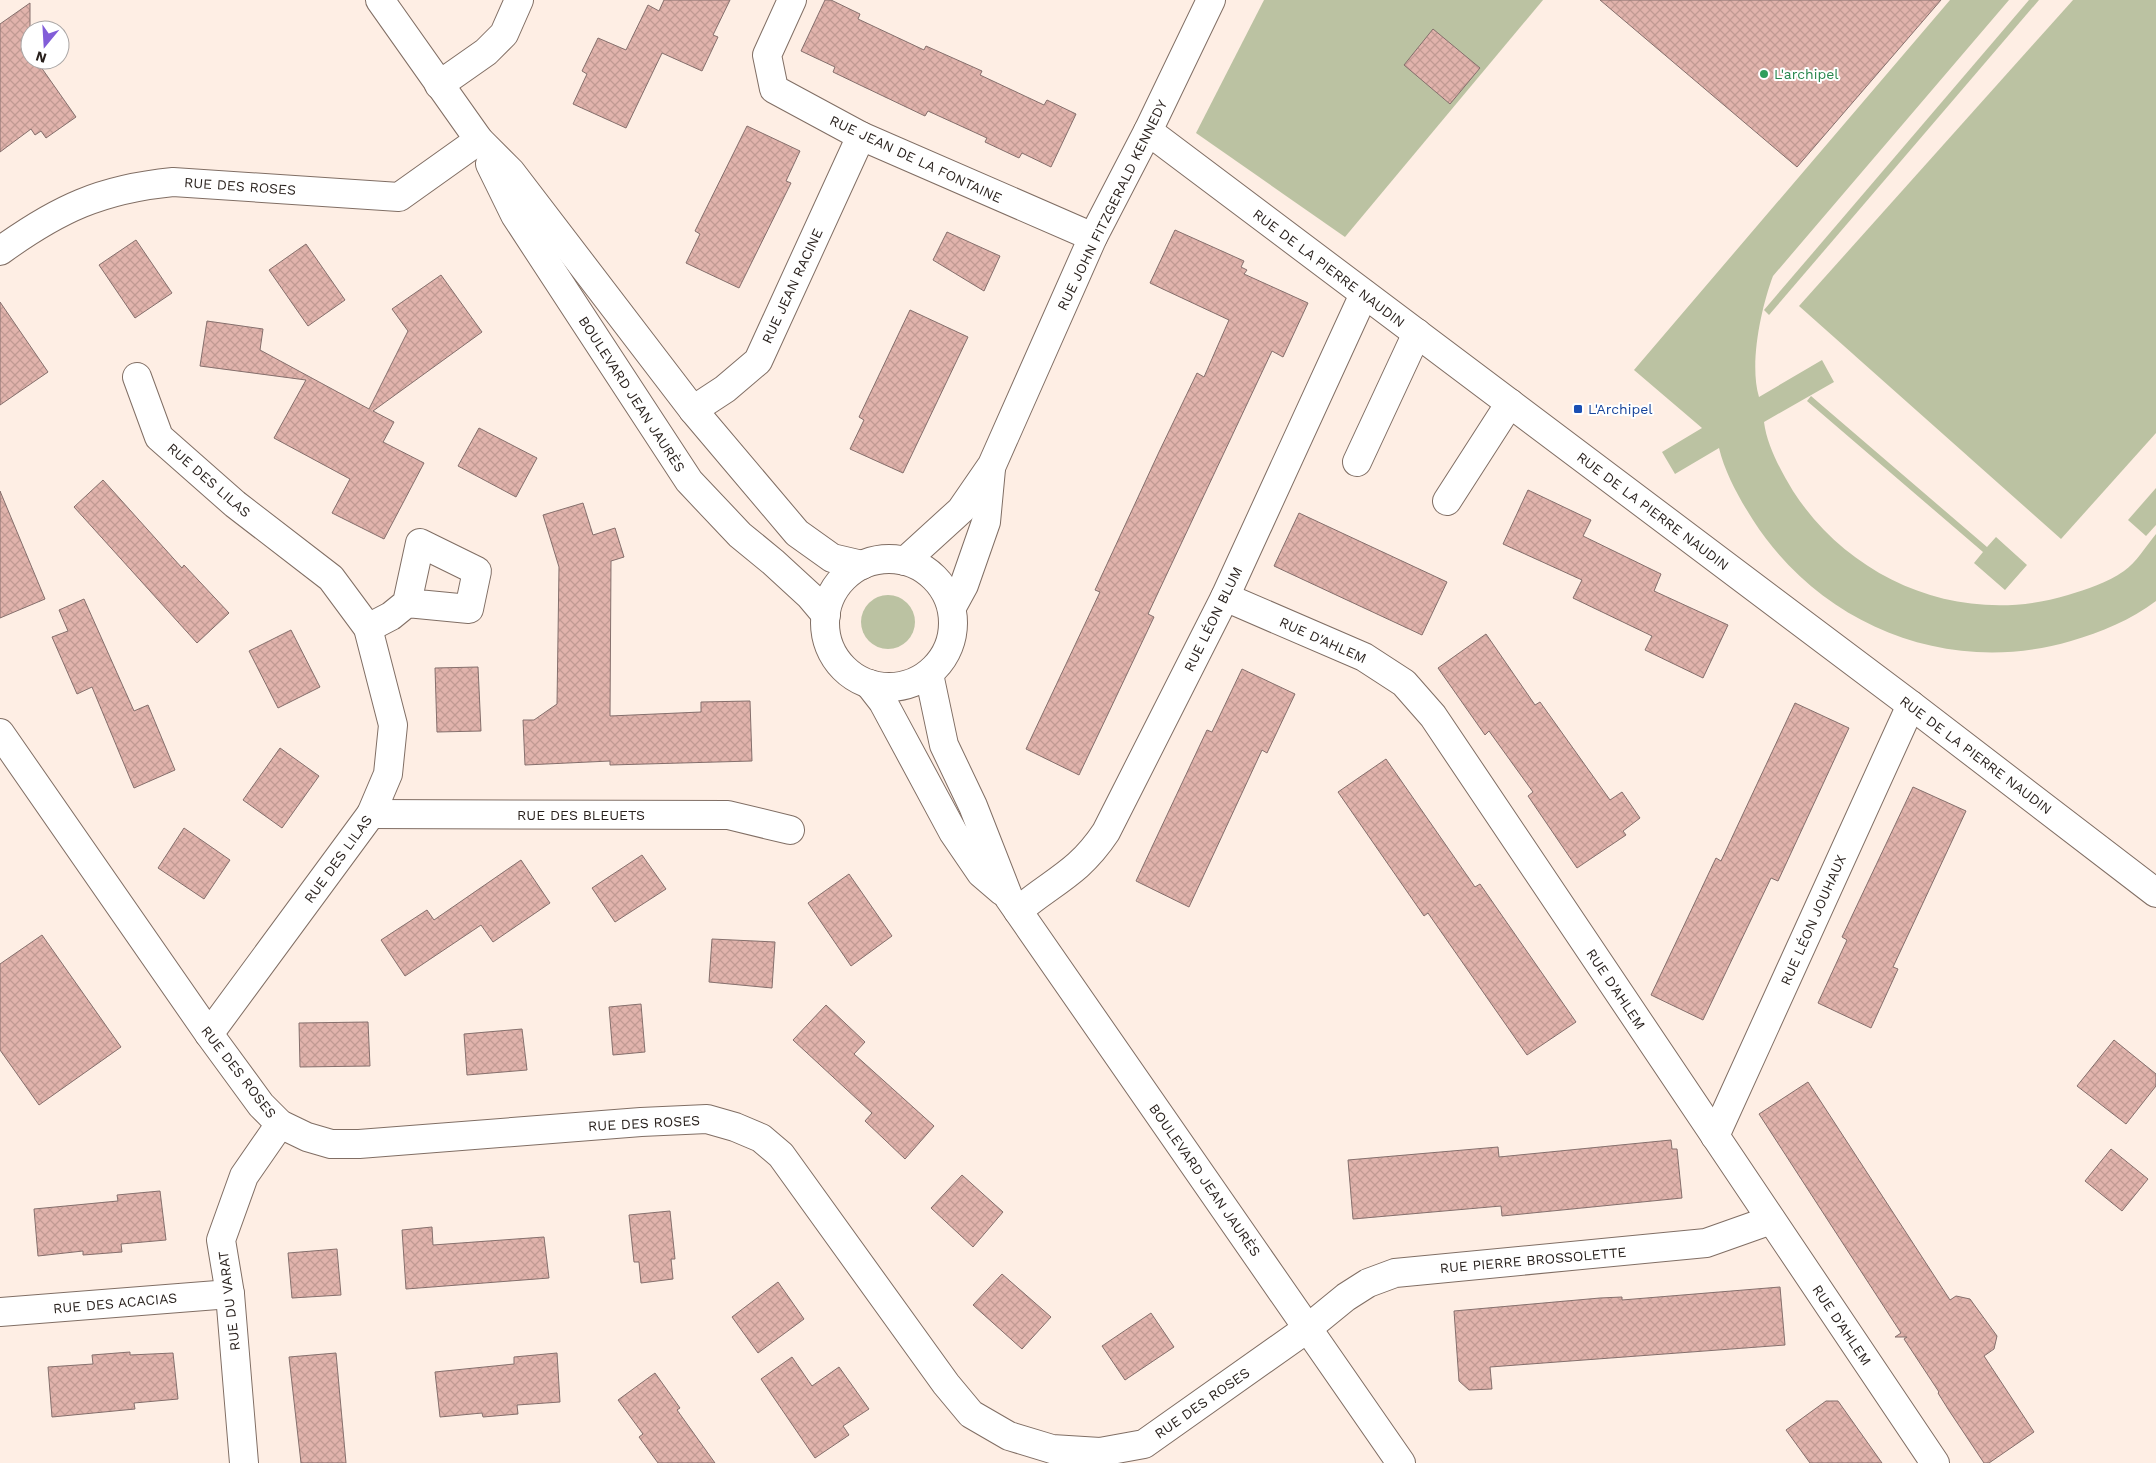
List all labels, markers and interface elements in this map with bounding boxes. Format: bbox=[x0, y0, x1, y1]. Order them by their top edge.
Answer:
north arrow bbox=[20, 20, 70, 70]
text: N bbox=[34, 48, 48, 67]
place label: L'archipel bbox=[1774, 66, 1839, 82]
marker: L'archipel bbox=[1758, 68, 1770, 80]
street label: RUE JOHN FITZGERALD KENNEDY bbox=[1054, 97, 1170, 313]
street label: RUE JEAN DE LA FONTAINE bbox=[827, 112, 1005, 206]
street label: RUE DES ROSES bbox=[183, 174, 297, 198]
street label: RUE DE LA PIERRE NAUDIN bbox=[1250, 206, 1408, 330]
street label: RUE JEAN RACINE bbox=[758, 226, 826, 346]
street label: BOULEVARD JEAN JAURÈS bbox=[576, 313, 688, 475]
place label: L'Archipel bbox=[1588, 401, 1653, 417]
marker: L'Archipel bbox=[1572, 403, 1584, 415]
street label: RUE DES LILAS bbox=[164, 440, 254, 520]
street label: RUE DE LA PIERRE NAUDIN bbox=[1574, 449, 1732, 573]
street label: RUE LÉON BLUM bbox=[1181, 564, 1245, 674]
street label: RUE D'AHLEM bbox=[1277, 614, 1369, 666]
street label: RUE DE LA PIERRE NAUDIN bbox=[1897, 693, 2055, 817]
street label: RUE DES BLEUETS bbox=[517, 807, 645, 823]
street label: RUE DES LILAS bbox=[301, 812, 375, 906]
street label: RUE LÉON JOUHAUX bbox=[1777, 852, 1849, 988]
street label: RUE D'AHLEM bbox=[1583, 946, 1649, 1032]
street label: RUE DES ROSES bbox=[198, 1023, 280, 1121]
street label: BOULEVARD JEAN JAURÈS bbox=[1146, 1101, 1264, 1259]
street label: RUE DES ROSES bbox=[588, 1112, 701, 1134]
street label: RUE PIERRE BROSSOLETTE bbox=[1439, 1244, 1627, 1276]
street label: RUE DU VARAT bbox=[215, 1250, 243, 1352]
street label: RUE D'AHLEM bbox=[1809, 1282, 1875, 1368]
street label: RUE DES ACACIAS bbox=[52, 1290, 178, 1316]
street label: RUE DES ROSES bbox=[1151, 1364, 1253, 1442]

